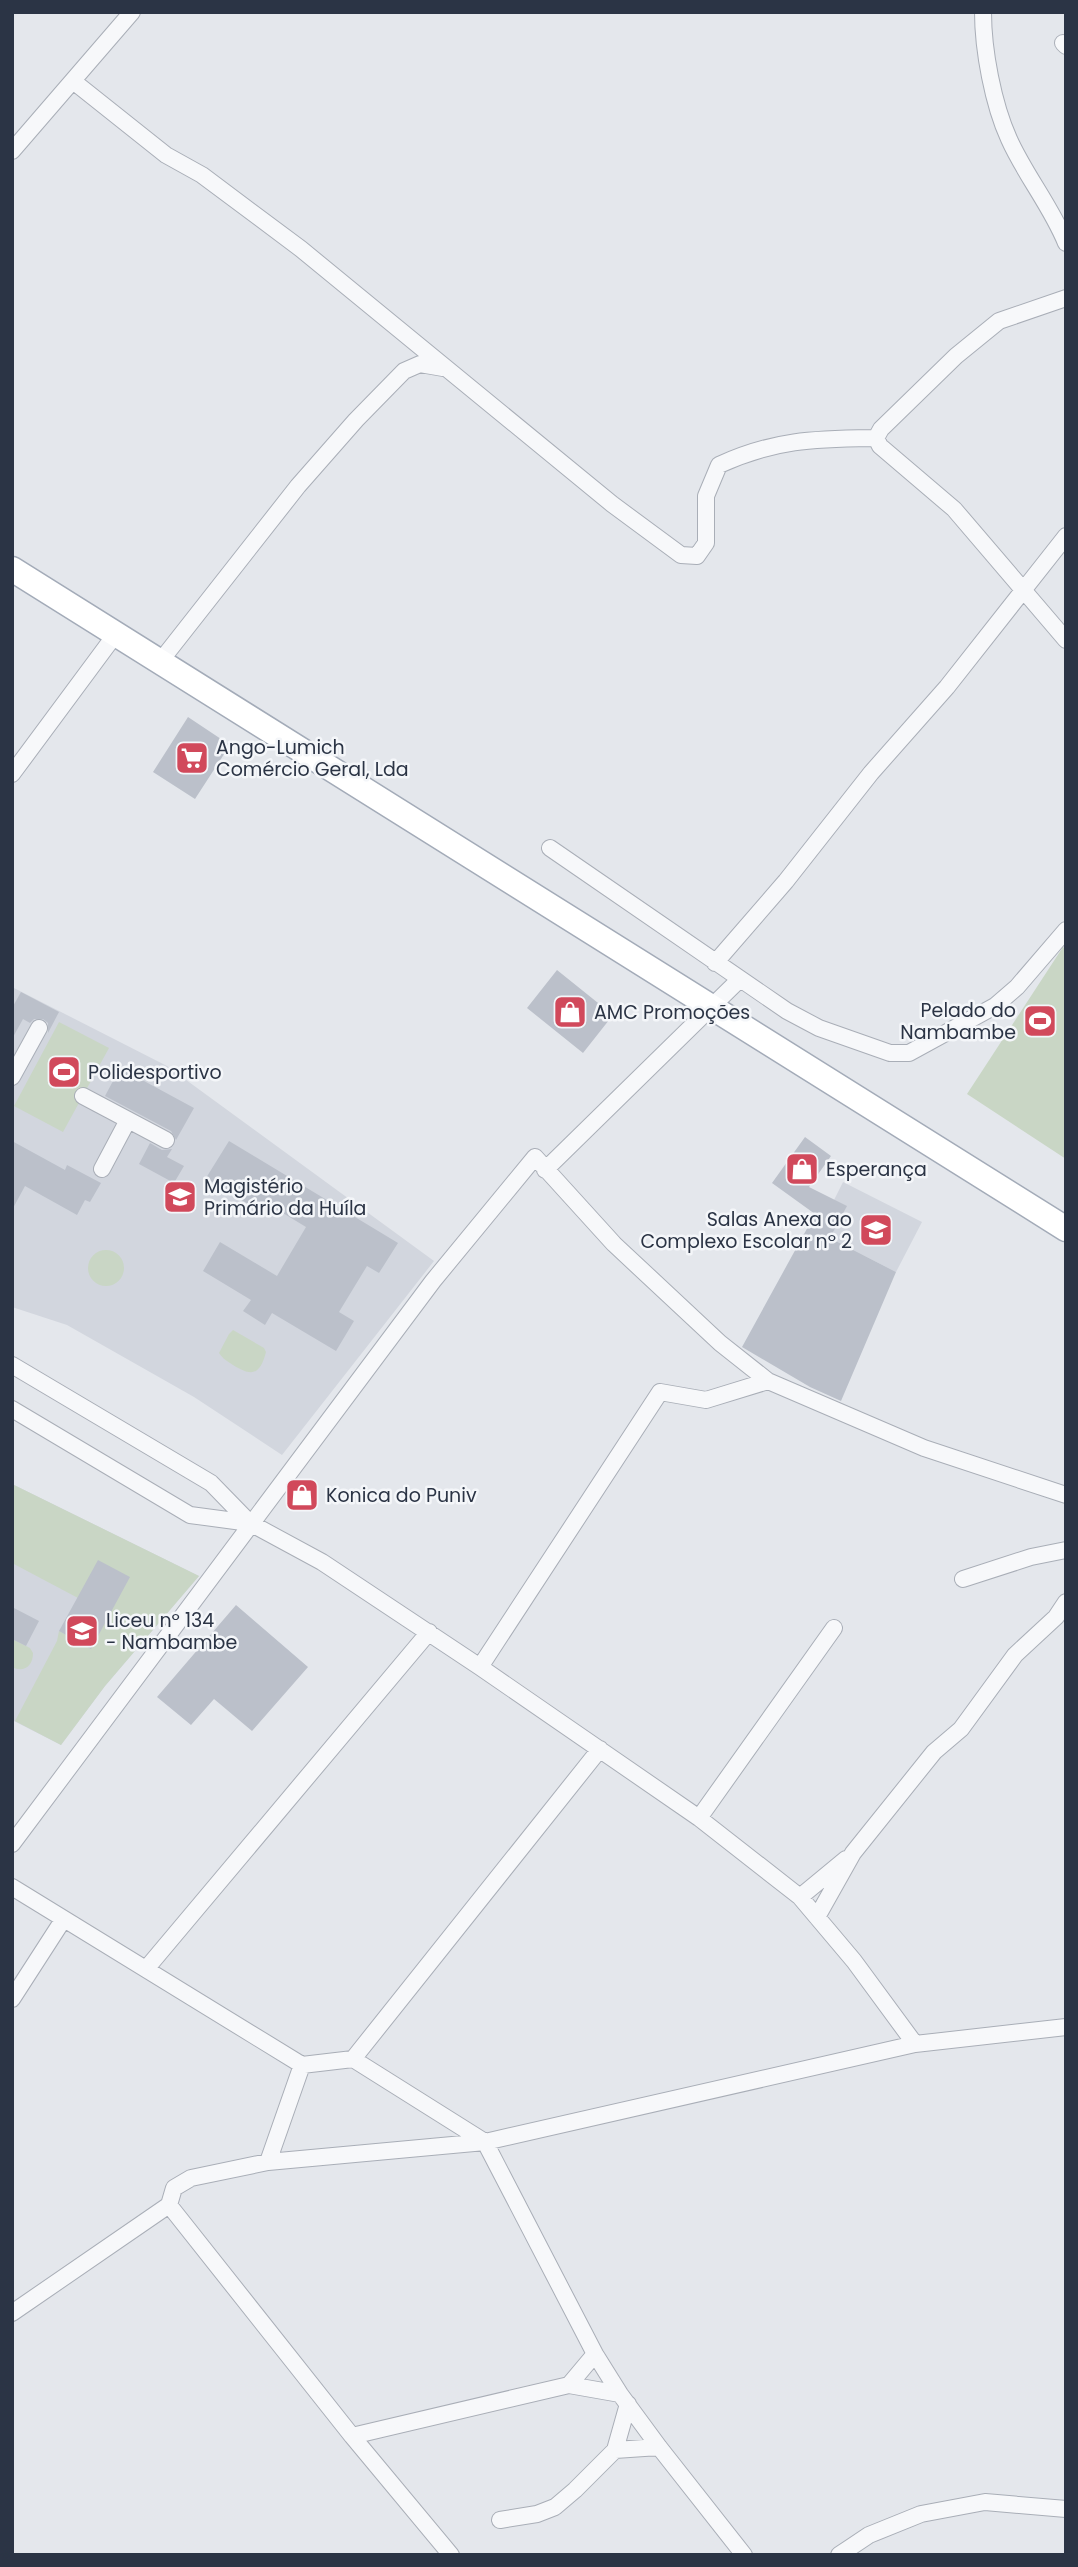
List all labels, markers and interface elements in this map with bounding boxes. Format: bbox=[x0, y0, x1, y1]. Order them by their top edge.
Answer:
place label: Ango-Lumich Comércio Geral, Lda bbox=[216, 734, 409, 783]
supermarket icon: Ango-Lumich Comércio Geral, Lda bbox=[173, 739, 211, 777]
shop icon: AMC Promoções bbox=[551, 993, 589, 1031]
place label: Pelado do Nambambe bbox=[900, 997, 1016, 1046]
place label: AMC Promoções bbox=[594, 999, 750, 1026]
sports icon: Pelado do Nambambe bbox=[1021, 1002, 1059, 1040]
sports icon: Polidesportivo bbox=[45, 1053, 83, 1091]
place label: Polidesportivo bbox=[88, 1059, 222, 1086]
shop icon: Esperança bbox=[783, 1150, 821, 1188]
place label: Esperança bbox=[826, 1156, 927, 1183]
place label: Magistério Primário da Huíla bbox=[204, 1173, 366, 1222]
school or university icon: Magistério Primário da Huíla bbox=[161, 1178, 199, 1216]
place label: Salas Anexa ao Complexo Escolar nº 2 bbox=[640, 1206, 852, 1255]
school or university icon: Salas Anexa ao Complexo Escolar nº 2 bbox=[857, 1211, 895, 1249]
shop icon: Konica do Puniv bbox=[283, 1476, 321, 1514]
place label: Konica do Puniv bbox=[326, 1482, 477, 1509]
place label: Liceu nº 134 - Nambambe bbox=[106, 1607, 237, 1656]
school or university icon: Liceu nº 134 - Nambambe bbox=[63, 1612, 101, 1650]

